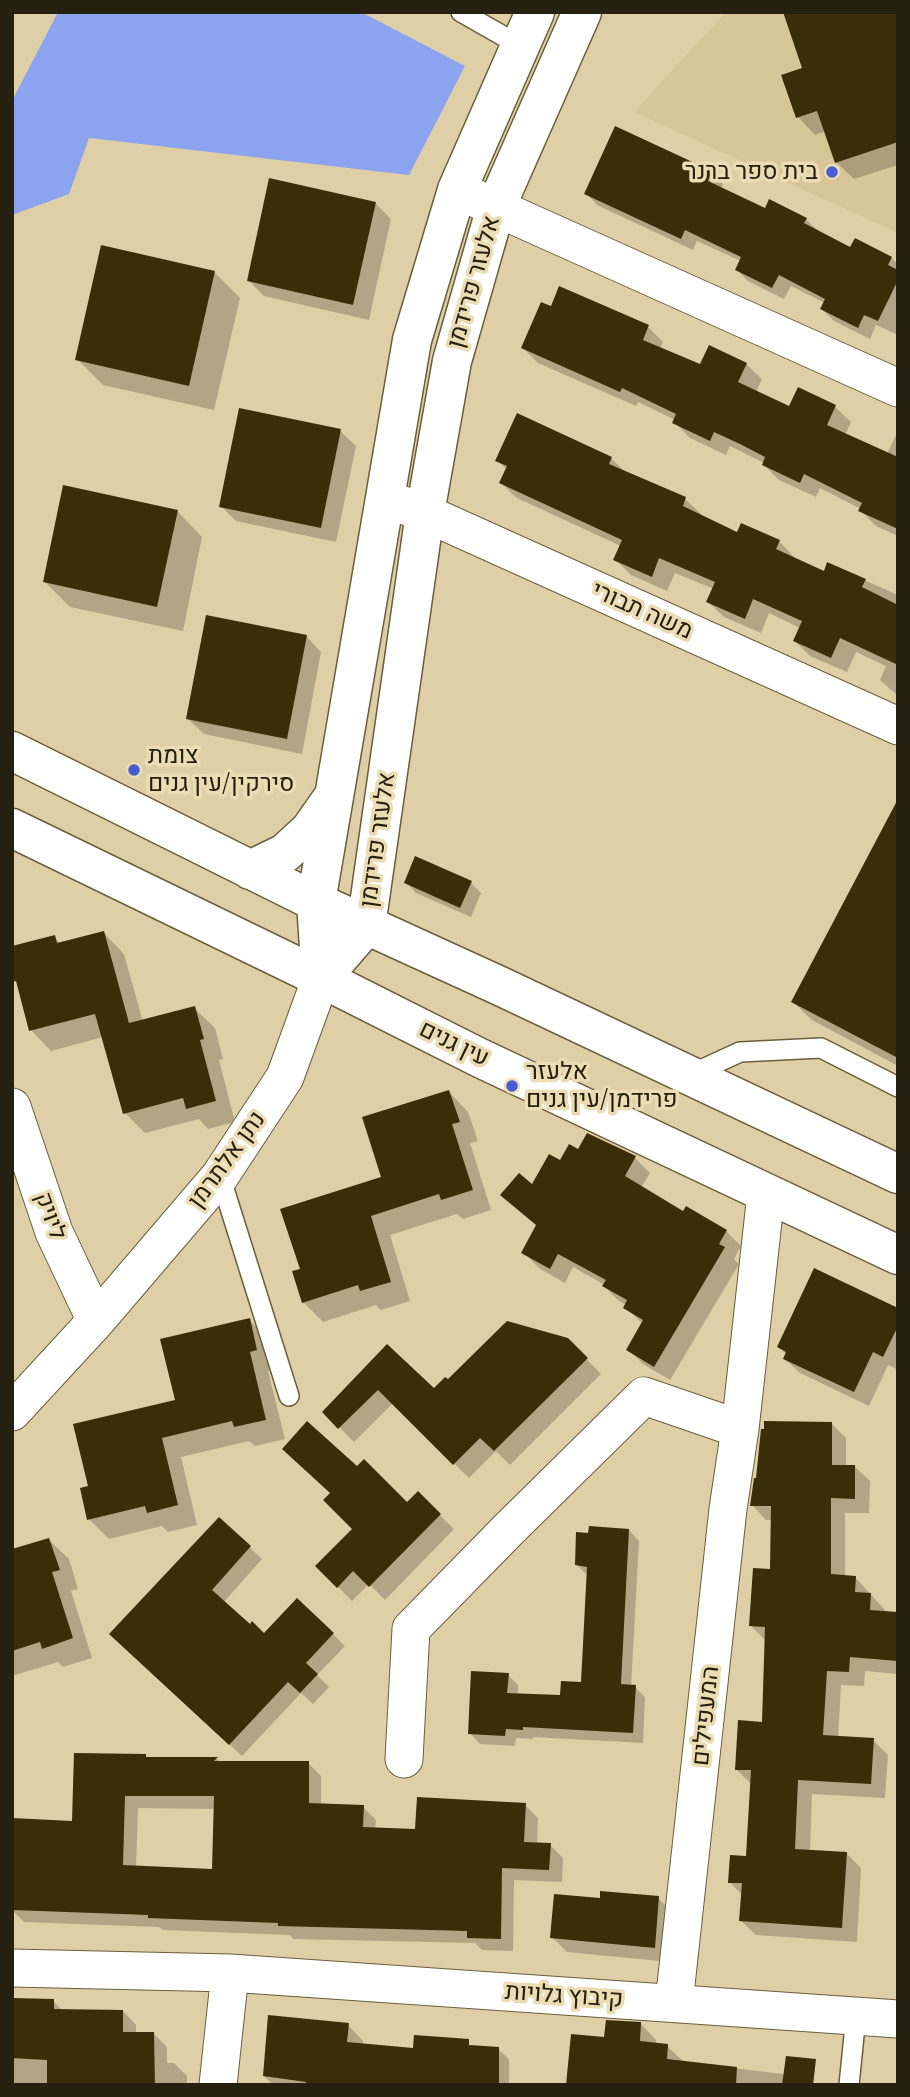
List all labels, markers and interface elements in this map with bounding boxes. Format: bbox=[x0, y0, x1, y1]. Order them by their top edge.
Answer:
place label: בית ספר ברנר bbox=[685, 158, 818, 186]
marker: בית ספר ברנר bbox=[824, 164, 840, 180]
street label: אלעזר פרידמן bbox=[441, 213, 507, 351]
street label: משה תבורי bbox=[587, 576, 697, 646]
place label: צומת סירקין/עין גנים bbox=[148, 742, 294, 798]
marker: צומת סירקין/עין גנים bbox=[126, 762, 142, 778]
street label: אלעזר פרידמן bbox=[354, 771, 402, 909]
street label: עין גנים bbox=[414, 1015, 494, 1073]
place label: אלעזר פרידמן/עין גנים bbox=[526, 1058, 678, 1114]
marker: אלעזר פרידמן/עין גנים bbox=[504, 1078, 520, 1094]
street label: נתן אלתרמן bbox=[182, 1106, 272, 1214]
street label: ליויק bbox=[28, 1188, 72, 1244]
street label: המעפילים bbox=[686, 1665, 726, 1767]
street label: קיבוץ גלויות bbox=[504, 1978, 624, 2014]

